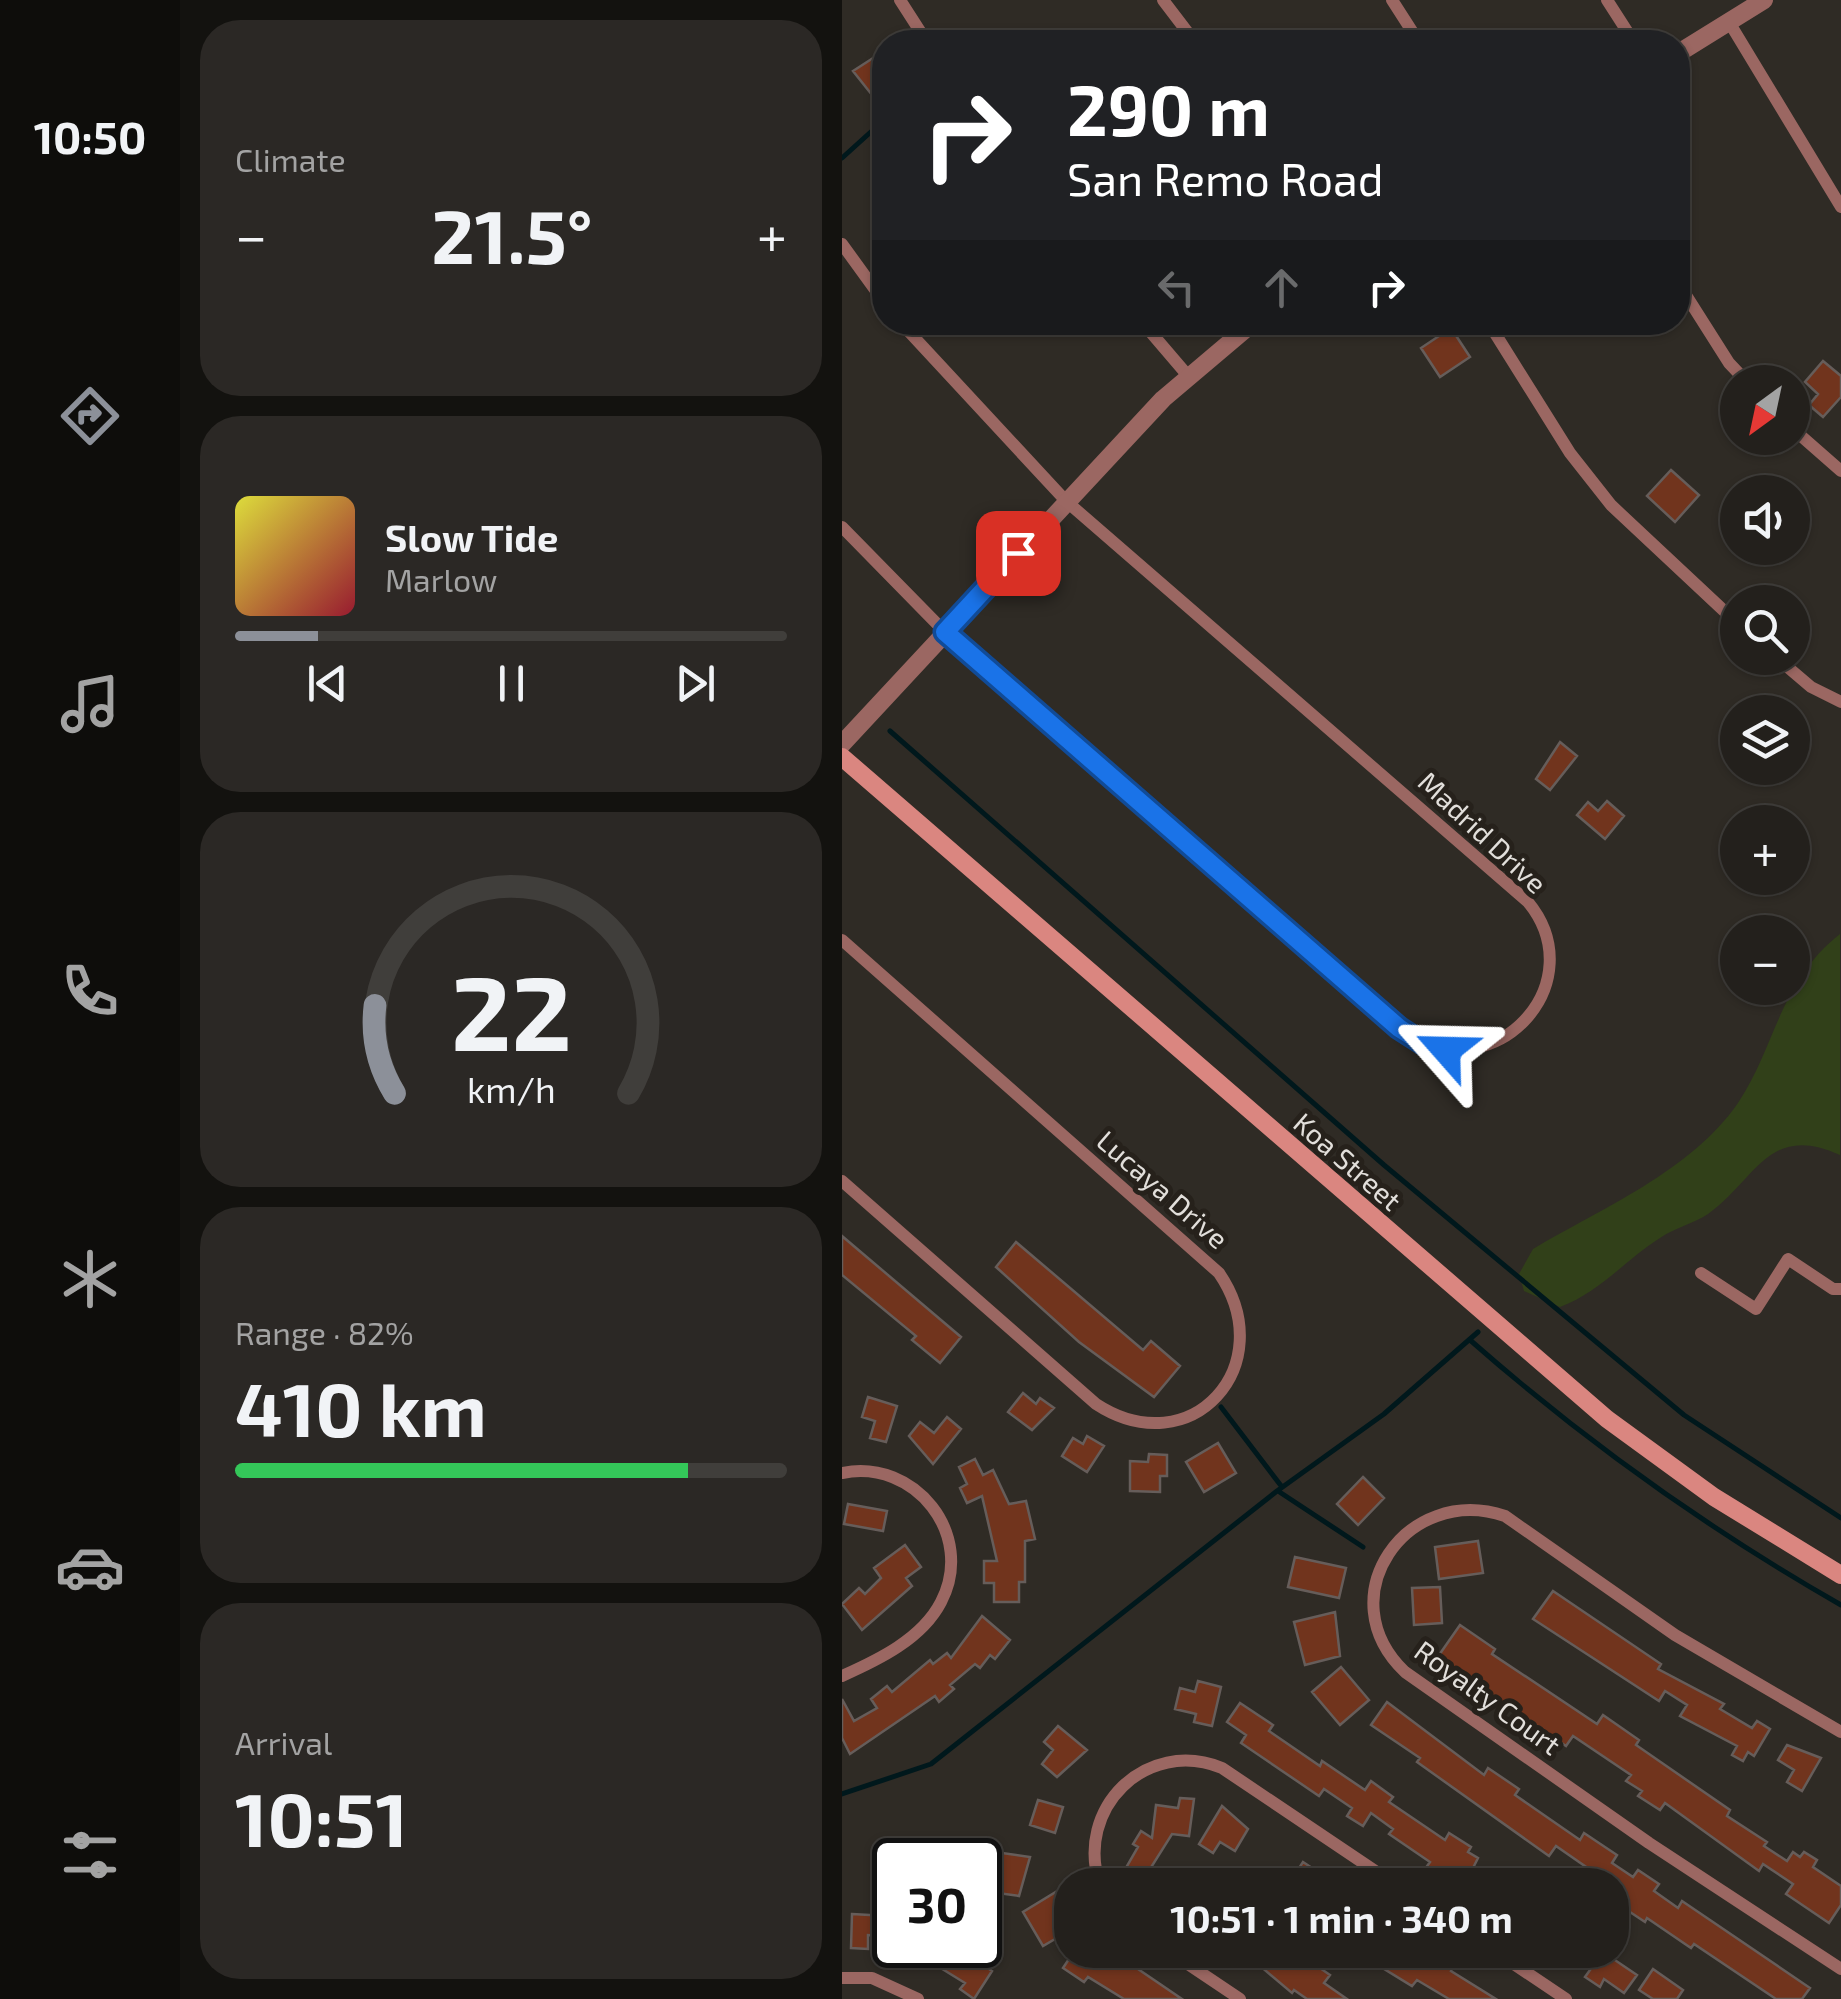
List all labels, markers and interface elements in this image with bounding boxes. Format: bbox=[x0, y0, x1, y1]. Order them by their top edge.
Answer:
text: 290 m bbox=[1067, 66, 1270, 150]
icon: right bbox=[902, 70, 1032, 200]
text: 10:50 bbox=[34, 109, 146, 163]
text: Climate bbox=[235, 140, 346, 178]
text: San Remo Road bbox=[1067, 151, 1384, 205]
text: 21.5° bbox=[431, 189, 593, 279]
text: − bbox=[235, 201, 267, 267]
text: + bbox=[757, 201, 787, 267]
icon: left bbox=[1149, 260, 1204, 315]
icon: ahead bbox=[1254, 260, 1309, 315]
icon: right bbox=[1359, 260, 1414, 315]
north arrow bbox=[1720, 365, 1810, 455]
map controls bbox=[1720, 365, 1810, 1005]
icon: directions bbox=[55, 381, 125, 451]
button: sound bbox=[1720, 475, 1810, 565]
pin bbox=[976, 511, 1061, 596]
text: Slow Tide bbox=[385, 514, 558, 560]
icon: arrive bbox=[991, 526, 1046, 581]
text: Marlow bbox=[385, 560, 497, 598]
button: search bbox=[1720, 585, 1810, 675]
icon: previous bbox=[300, 656, 355, 711]
icon: pause bbox=[484, 656, 539, 711]
icon: next bbox=[668, 656, 723, 711]
icon: music bbox=[55, 669, 125, 739]
button: layers bbox=[1720, 695, 1810, 785]
street label: Madrid Drive bbox=[1412, 764, 1554, 900]
button: + bbox=[1720, 805, 1810, 895]
button: − bbox=[1720, 915, 1810, 1005]
text: 22 bbox=[451, 947, 571, 1072]
icon: phone bbox=[55, 956, 125, 1026]
position arrow bbox=[1394, 998, 1498, 1102]
text: km/h bbox=[467, 1067, 555, 1110]
street label: Koa Street bbox=[1287, 1105, 1409, 1217]
street label: Lucaya Drive bbox=[1091, 1123, 1235, 1255]
icon: climate bbox=[55, 1244, 125, 1314]
text: Range · 82% bbox=[235, 1313, 414, 1351]
text: 410 km bbox=[235, 1362, 487, 1452]
icon: car bbox=[55, 1532, 125, 1602]
street label: Royalty Court bbox=[1408, 1633, 1568, 1761]
text: Arrival bbox=[235, 1723, 332, 1761]
text: 10:51 bbox=[235, 1772, 408, 1862]
icon: filters bbox=[55, 1820, 125, 1890]
speed limit sign: 30 bbox=[872, 1838, 1002, 1968]
text: 10:51 · 1 min · 340 m bbox=[1170, 1895, 1513, 1941]

